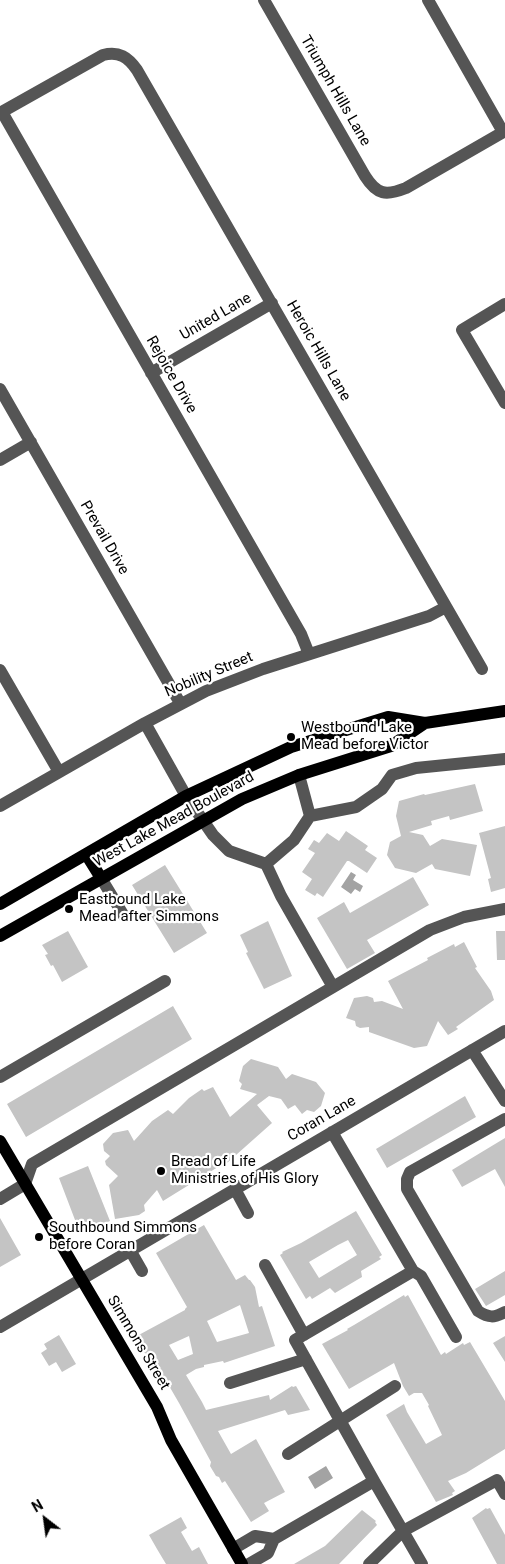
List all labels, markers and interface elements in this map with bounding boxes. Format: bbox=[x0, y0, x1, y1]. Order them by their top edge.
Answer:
street label: Triumph Hills Lane bbox=[296, 33, 374, 149]
street label: United Lane bbox=[177, 289, 255, 345]
street label: Heroic Hills Lane bbox=[282, 298, 354, 404]
street label: Rejoice Drive bbox=[142, 333, 200, 417]
street label: Prevail Drive bbox=[76, 498, 132, 578]
street label: Nobility Street bbox=[162, 648, 256, 702]
place label: Westbound Lake Mead before Victor bbox=[301, 719, 429, 754]
marker: Westbound Lake Mead before Victor bbox=[285, 731, 297, 743]
street label: West Lake Mead Boulevard bbox=[91, 768, 257, 872]
place label: Eastbound Lake Mead after Simmons bbox=[79, 891, 219, 926]
marker: Eastbound Lake Mead after Simmons bbox=[63, 903, 75, 915]
street label: Coran Lane bbox=[285, 1092, 359, 1146]
place label: Bread of Life Ministries of His Glory bbox=[171, 1153, 319, 1188]
marker: Bread of Life Ministries of His Glory bbox=[155, 1165, 167, 1177]
place label: Southbound Simmons before Coran bbox=[49, 1219, 197, 1254]
marker: Southbound Simmons before Coran bbox=[33, 1231, 45, 1243]
street label: Simmons Street bbox=[103, 1293, 173, 1393]
north arrow bbox=[20, 1494, 70, 1544]
text: N bbox=[29, 1497, 46, 1515]

